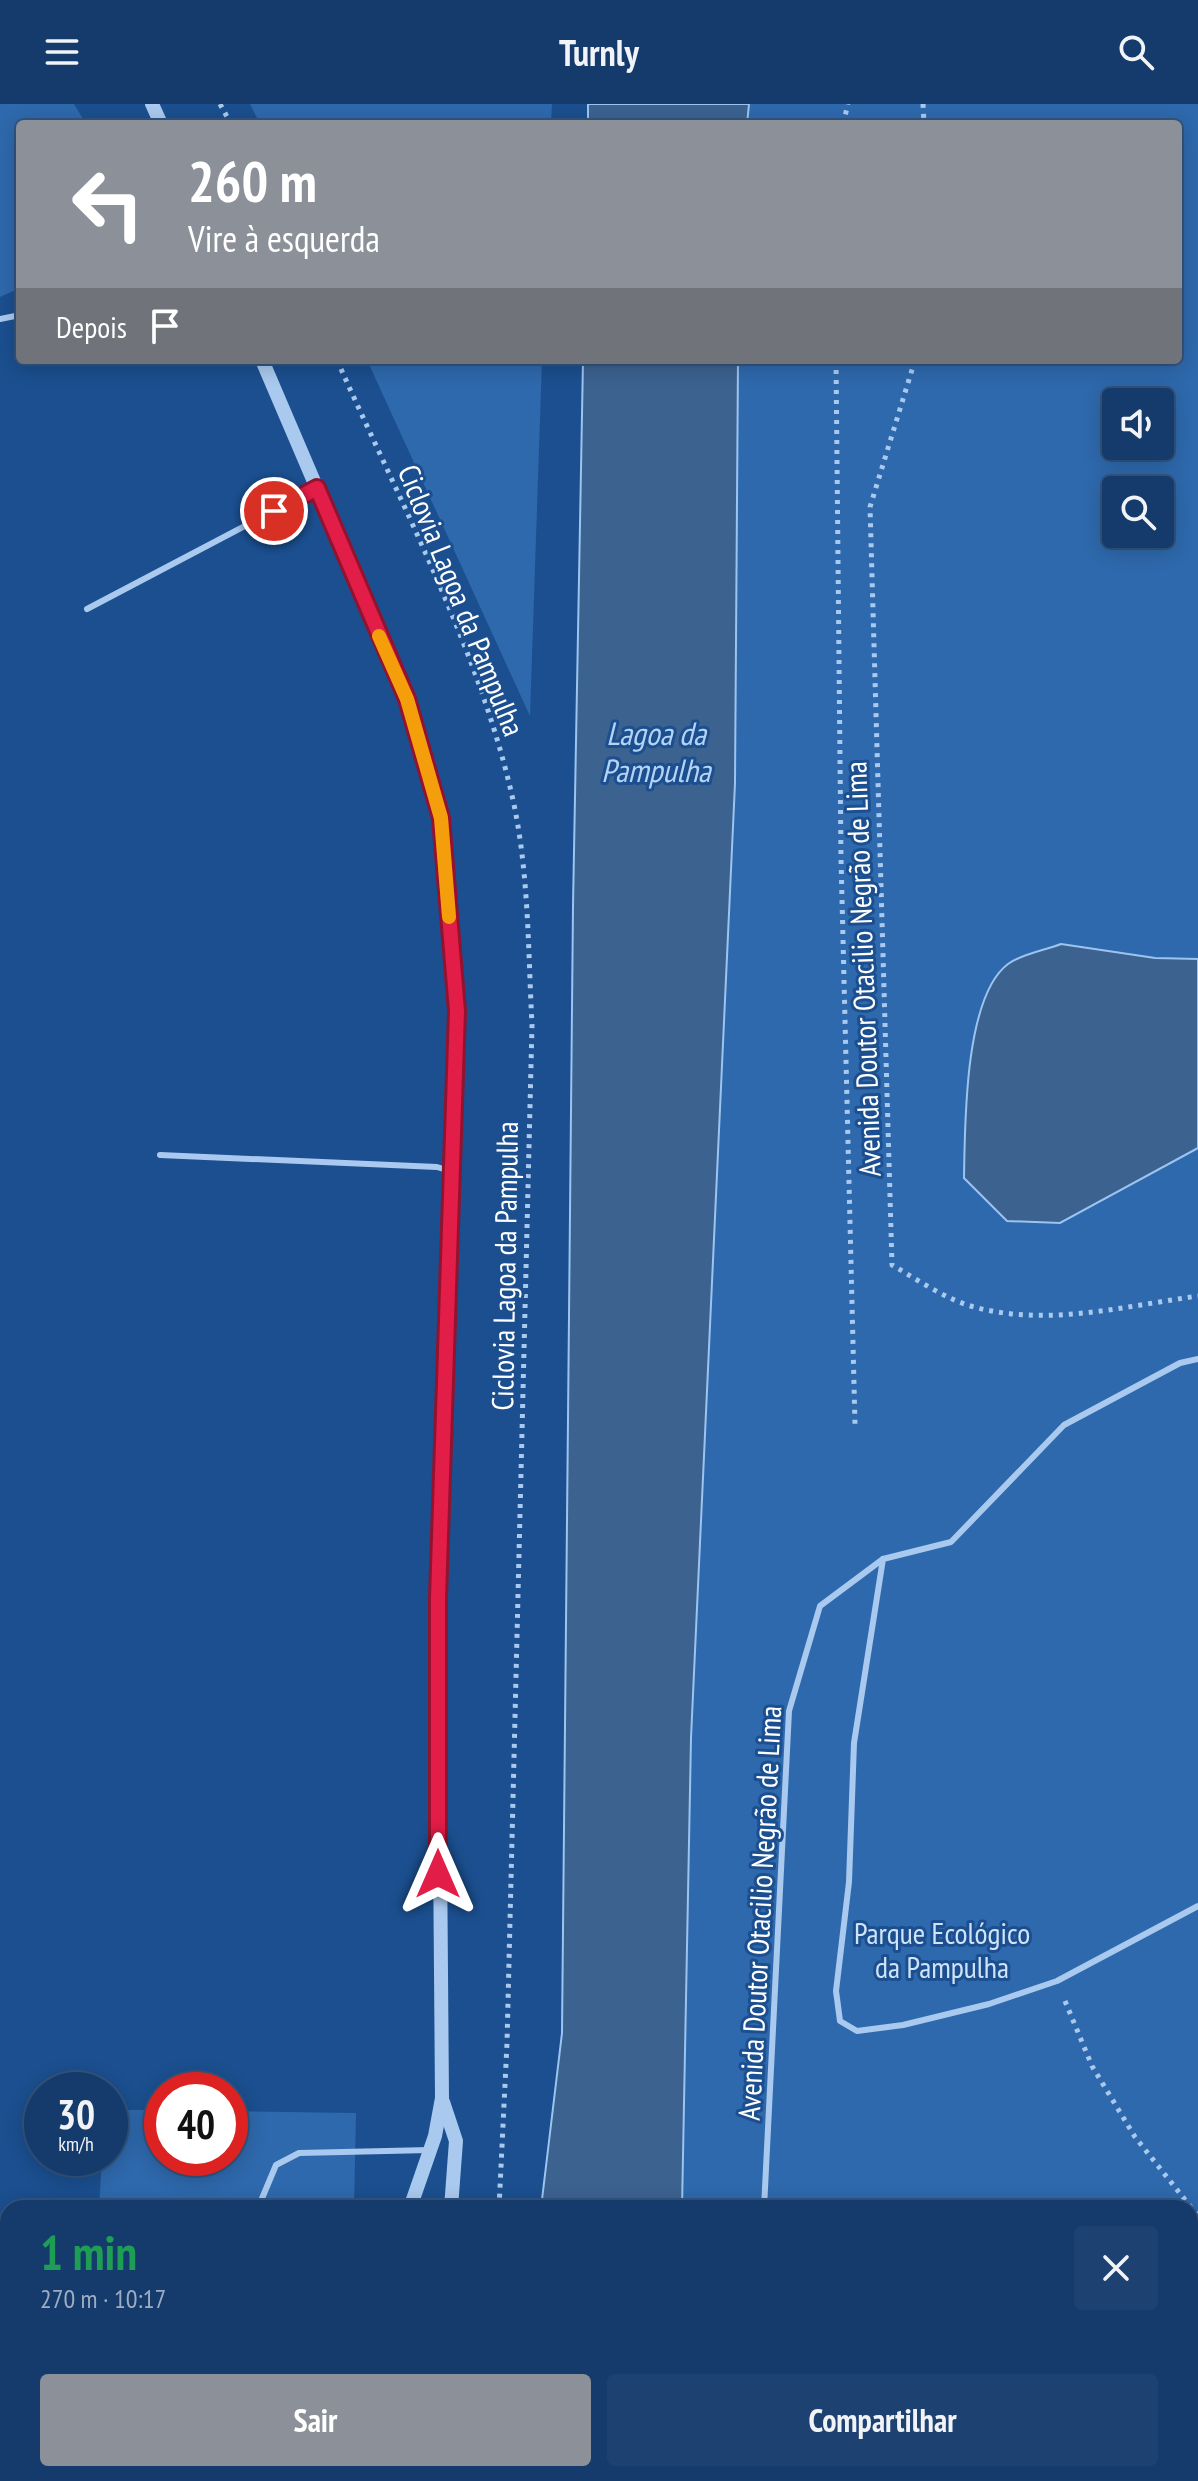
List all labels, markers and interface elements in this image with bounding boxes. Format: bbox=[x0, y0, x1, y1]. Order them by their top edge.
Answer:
text: Turnly bbox=[559, 29, 639, 76]
icon: menu bbox=[40, 30, 84, 74]
icon: search bbox=[1114, 30, 1158, 74]
text: 260 m bbox=[188, 145, 317, 217]
icon: left bbox=[56, 152, 160, 256]
text: Vire à esquerda bbox=[188, 215, 380, 262]
icon: arrive bbox=[143, 304, 187, 348]
text: Depois bbox=[56, 307, 127, 346]
map controls bbox=[1102, 388, 1174, 548]
button: sound bbox=[1102, 388, 1174, 460]
street label: Ciclovia Lagoa da Pampulha bbox=[390, 459, 534, 741]
button: search bbox=[1102, 476, 1174, 548]
pin bbox=[240, 477, 308, 545]
icon: arrive bbox=[252, 489, 296, 533]
water label: Lagoa da Pampulha bbox=[601, 712, 713, 791]
street label: Avenida Doutor Otacilio Negrão de Lima bbox=[835, 761, 889, 1177]
street label: Ciclovia Lagoa da Pampulha bbox=[482, 1121, 526, 1411]
street label: Avenida Doutor Otacilio Negrão de Lima bbox=[729, 1705, 789, 2121]
position arrow bbox=[396, 1832, 480, 1916]
park label: Parque Ecológico da Pampulha bbox=[854, 1913, 1030, 1986]
speed limit sign: 40 bbox=[144, 2072, 248, 2176]
text: 30 bbox=[57, 2088, 95, 2140]
text: km/h bbox=[58, 2131, 94, 2157]
text: 1 min bbox=[40, 2221, 137, 2283]
button: close bbox=[1074, 2226, 1158, 2310]
text: 270 m · 10:17 bbox=[40, 2282, 166, 2315]
button: Sair bbox=[40, 2374, 591, 2466]
button: Compartilhar bbox=[607, 2374, 1158, 2466]

